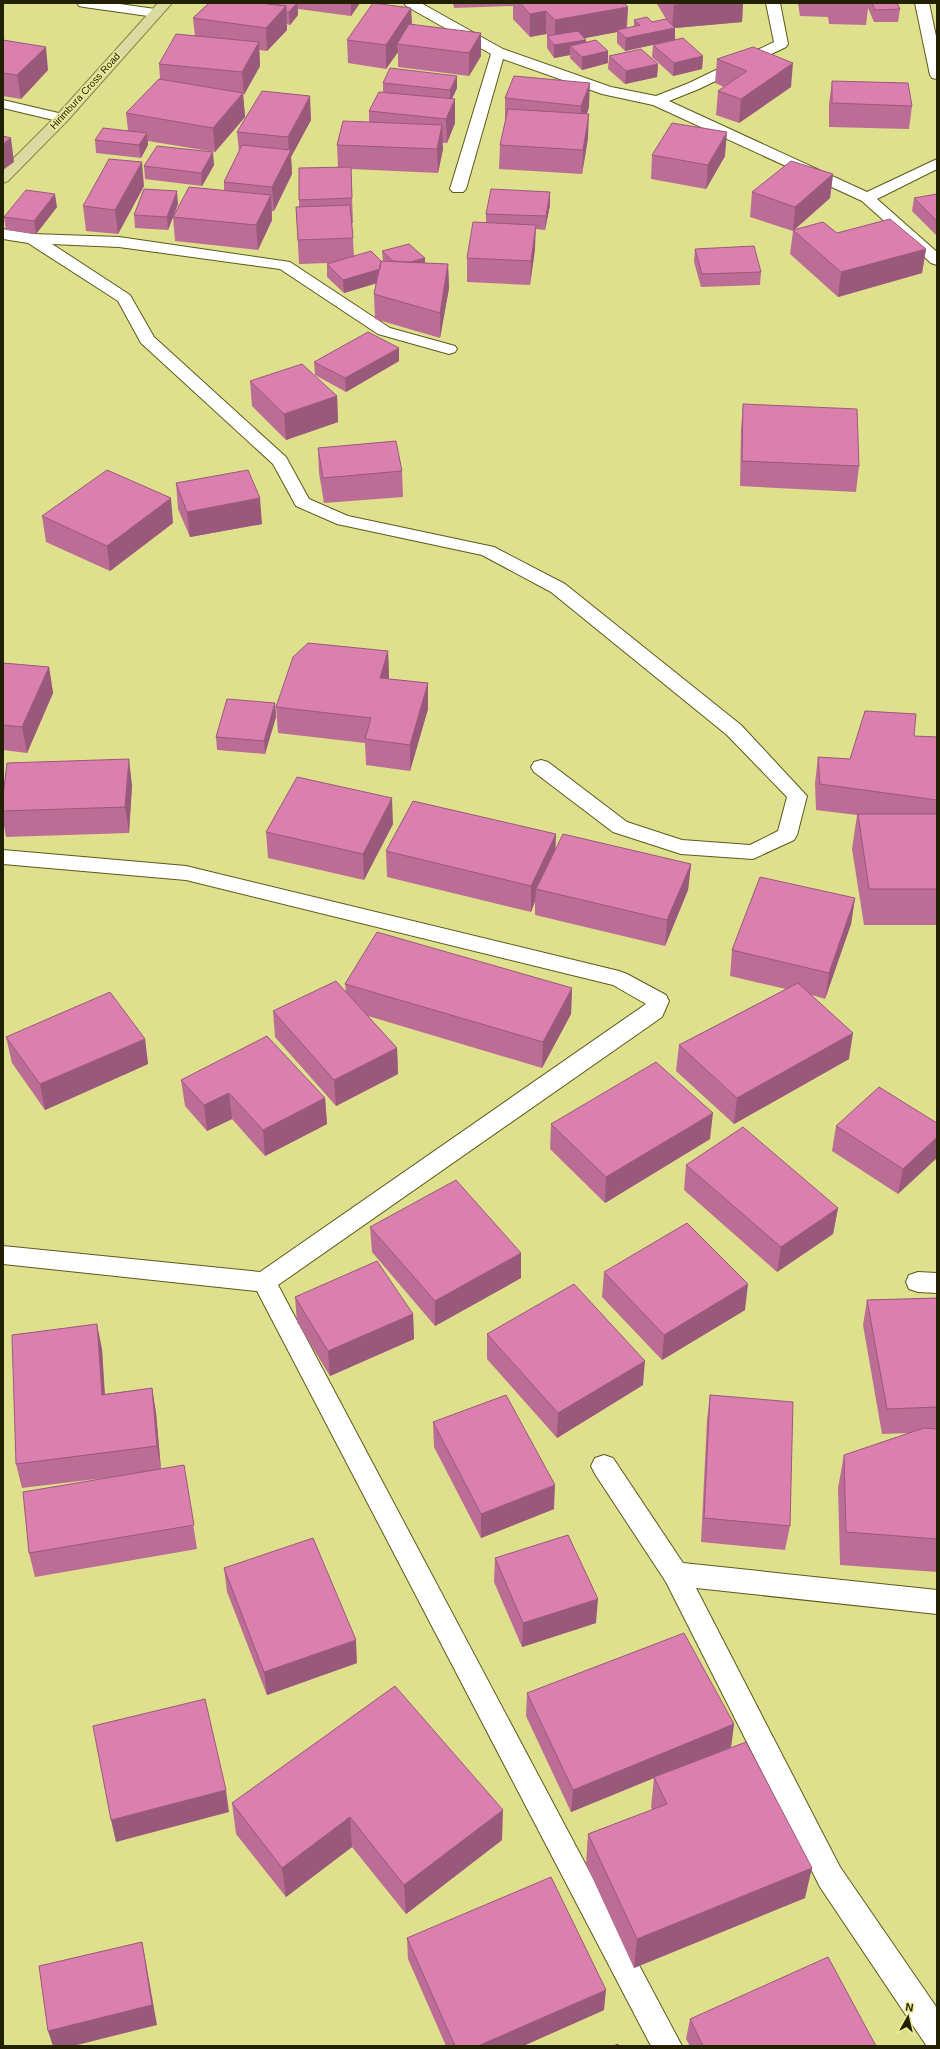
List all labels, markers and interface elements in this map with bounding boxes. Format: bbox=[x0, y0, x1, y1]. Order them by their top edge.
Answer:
street label: Hirimbura Cross Road bbox=[48, 51, 122, 131]
north arrow bbox=[888, 1997, 928, 2037]
text: N bbox=[905, 2001, 914, 2014]

